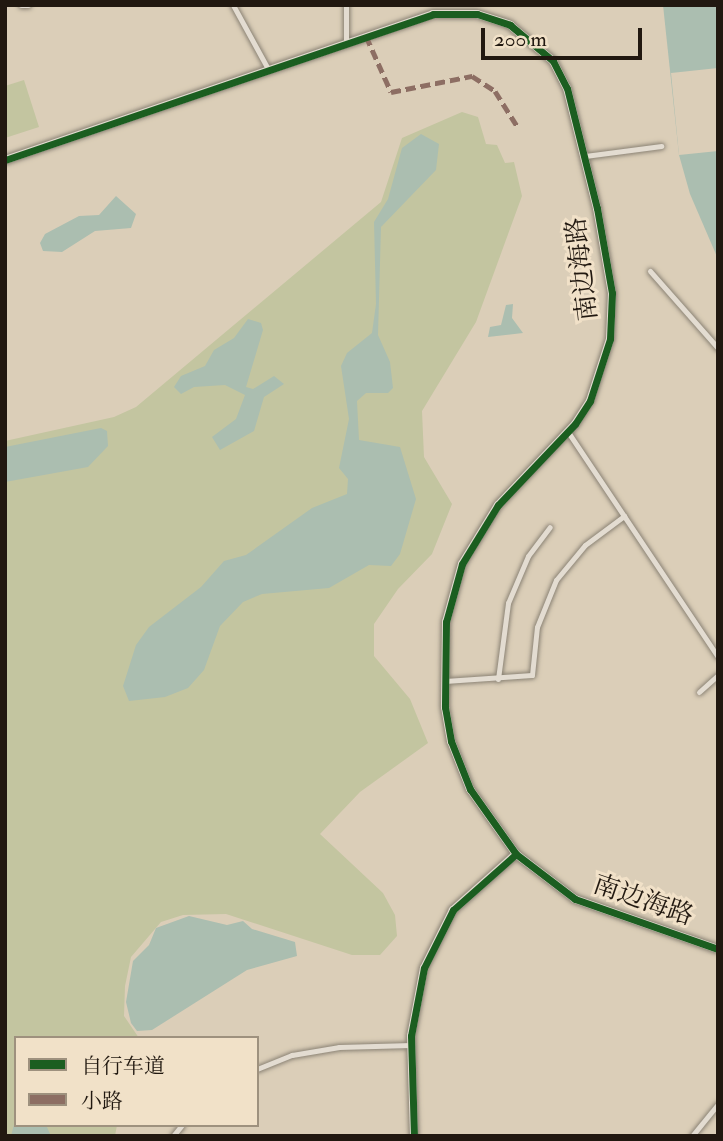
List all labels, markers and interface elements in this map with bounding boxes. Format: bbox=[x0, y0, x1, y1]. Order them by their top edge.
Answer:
scale bar bbox=[485, 14, 646, 58]
text: 200 m bbox=[494, 26, 547, 53]
street label: 南边海路 bbox=[561, 215, 605, 323]
street label: 南边海路 bbox=[589, 869, 697, 933]
legend bbox=[14, 1036, 259, 1127]
text: 自行车道 bbox=[81, 1053, 165, 1080]
text: 小路 bbox=[81, 1088, 123, 1115]

